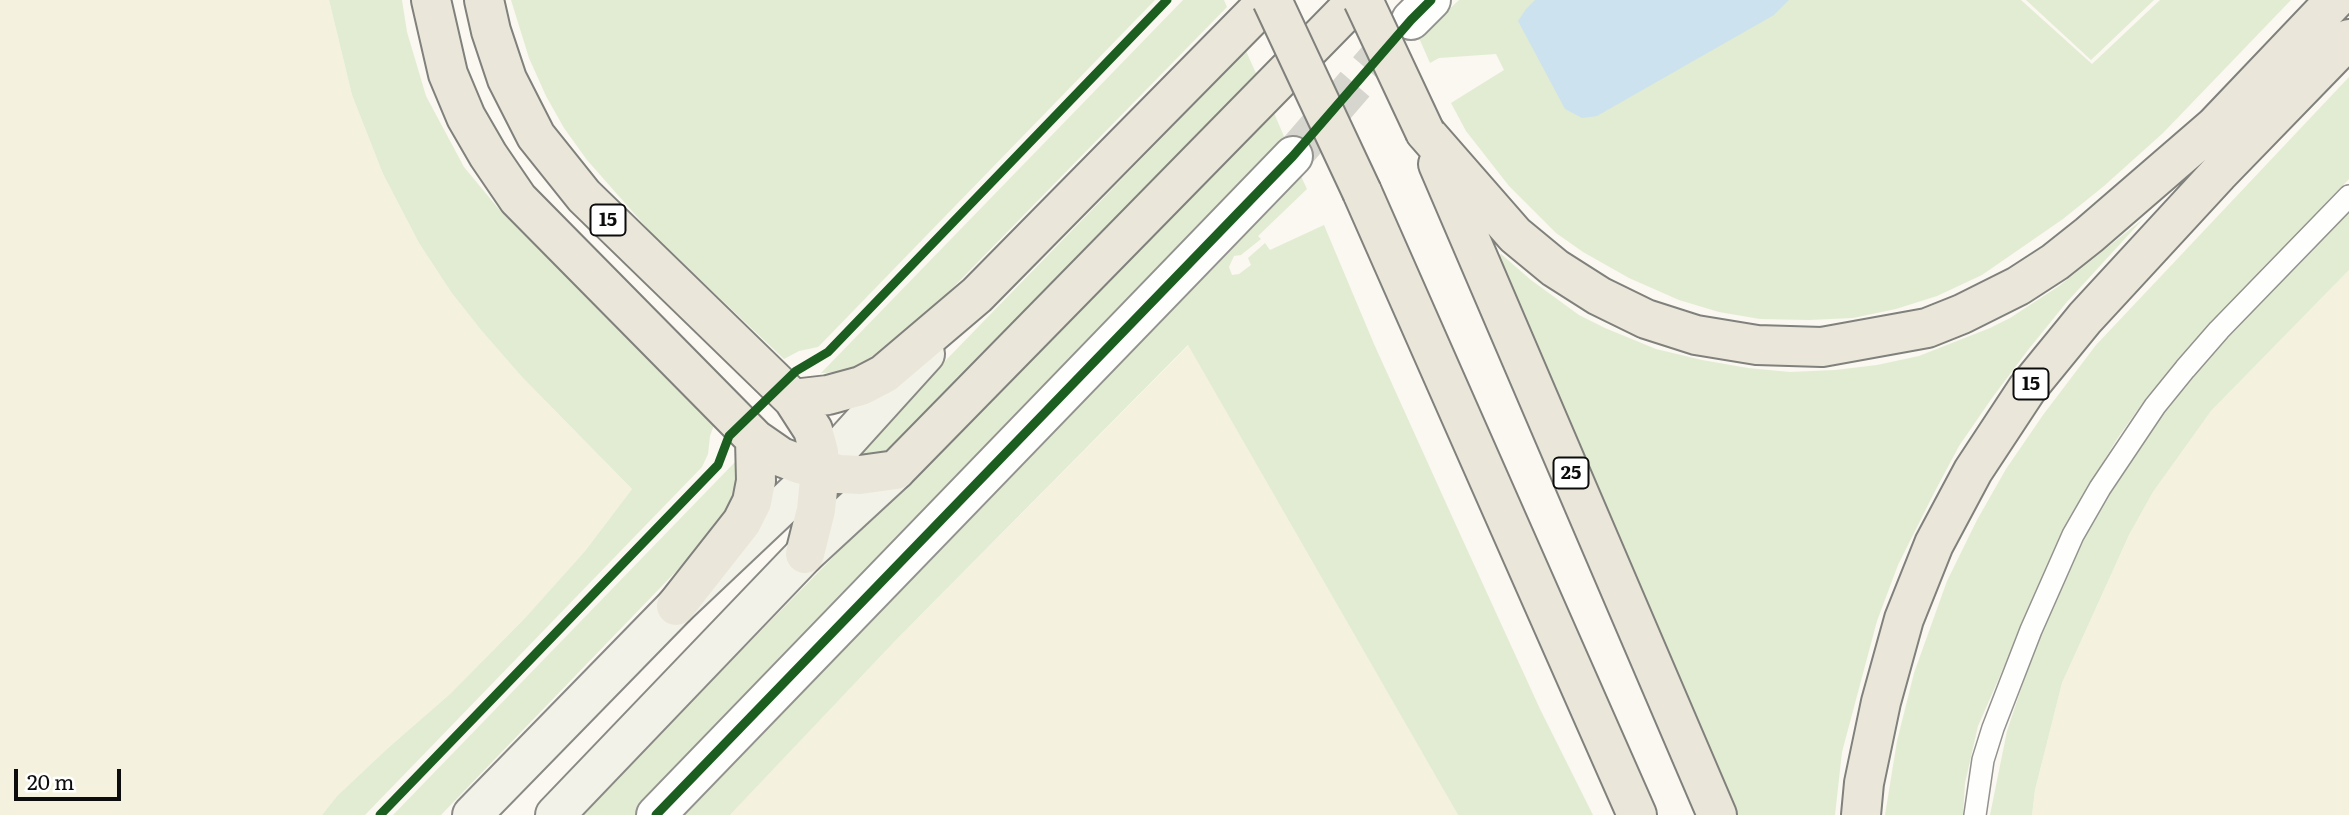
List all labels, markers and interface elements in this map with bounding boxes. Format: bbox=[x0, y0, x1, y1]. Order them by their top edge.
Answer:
road number: 15 bbox=[590, 204, 626, 235]
road number: 15 bbox=[2014, 368, 2048, 400]
road number: 25 bbox=[1554, 458, 1588, 488]
scale bar bbox=[18, 756, 124, 800]
text: 20 m bbox=[27, 765, 74, 796]

